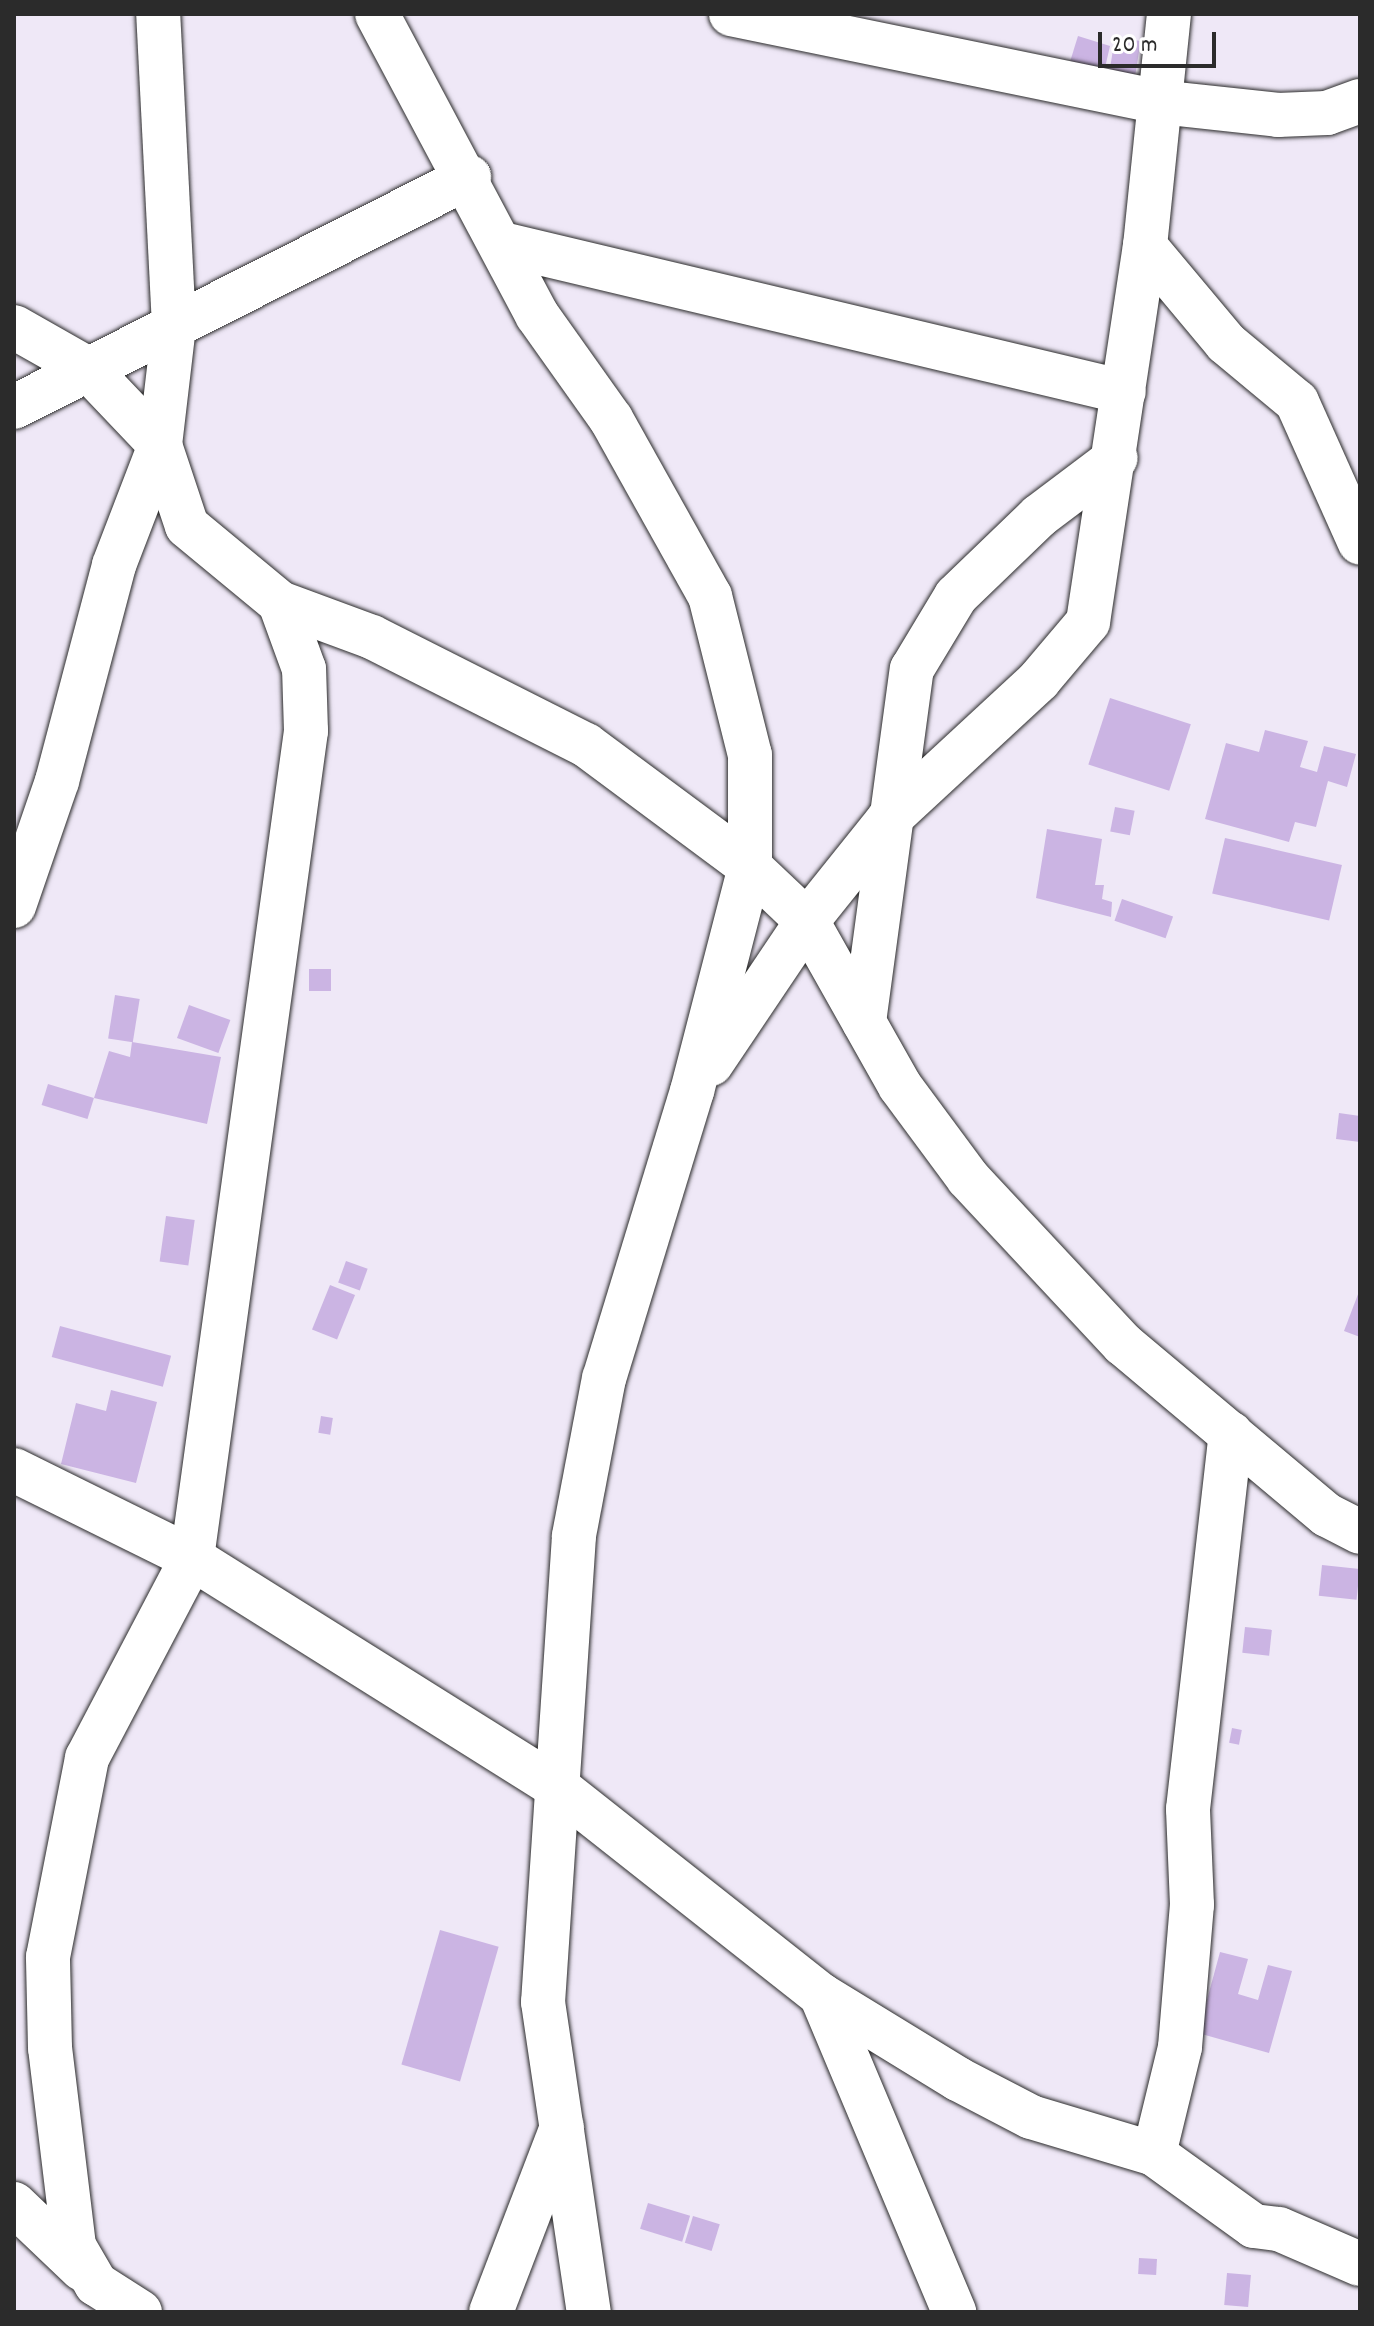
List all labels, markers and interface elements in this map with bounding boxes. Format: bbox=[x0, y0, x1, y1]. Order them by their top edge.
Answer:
scale bar bbox=[1102, 16, 1220, 66]
text: 20 m bbox=[1112, 29, 1158, 63]

